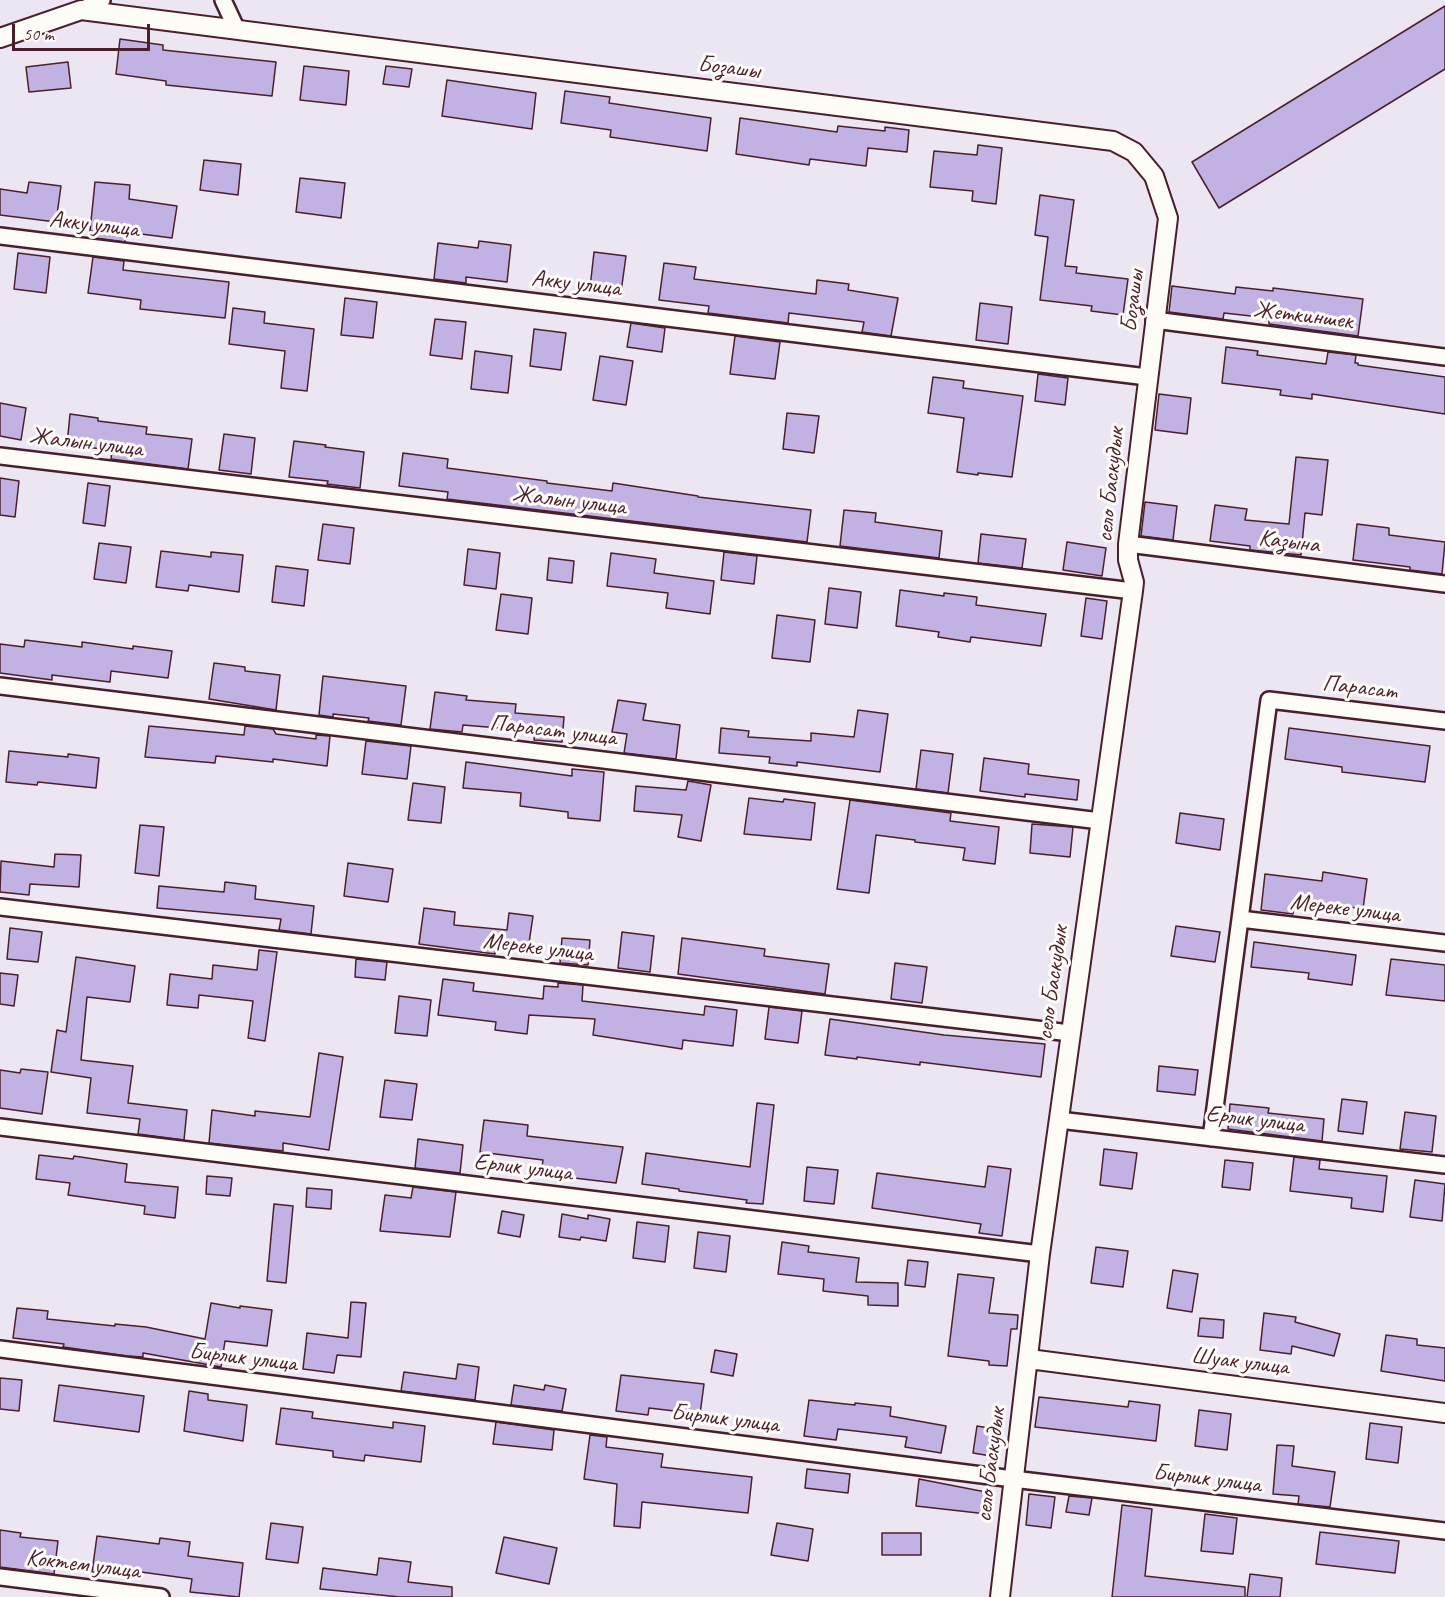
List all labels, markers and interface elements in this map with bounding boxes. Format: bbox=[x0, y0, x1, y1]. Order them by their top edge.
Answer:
scale bar bbox=[15, 12, 153, 50]
text: 50 m bbox=[23, 23, 54, 45]
street label: Бозашы bbox=[696, 50, 762, 86]
street label: Акку улица bbox=[48, 205, 140, 245]
street label: Акку улица bbox=[530, 264, 622, 304]
street label: Бозашы bbox=[1115, 268, 1151, 334]
street label: Жеткиншек bbox=[1252, 296, 1354, 336]
street label: Жалын улица bbox=[28, 422, 144, 464]
street label: село Баскудык bbox=[1091, 426, 1131, 544]
street label: Жалын улица bbox=[511, 480, 627, 522]
street label: Казына bbox=[1257, 524, 1321, 560]
street label: Парасат bbox=[1321, 669, 1399, 707]
street label: Парасат улица bbox=[488, 709, 618, 753]
street label: Мереке улица bbox=[1288, 888, 1402, 930]
street label: село Баскудык bbox=[1031, 924, 1075, 1042]
street label: Мереке улица bbox=[481, 927, 595, 969]
street label: Ерлик улица bbox=[1204, 1100, 1306, 1140]
street label: Ерлик улица bbox=[472, 1148, 574, 1188]
street label: Бирлик улица bbox=[187, 1337, 299, 1379]
street label: Шуак улица bbox=[1190, 1342, 1290, 1382]
street label: Бирлик улица bbox=[669, 1398, 781, 1440]
street label: село Баскудык bbox=[970, 1406, 1012, 1524]
street label: Бирлик улица bbox=[1151, 1458, 1263, 1500]
street label: Коктем улица bbox=[25, 1544, 141, 1586]

